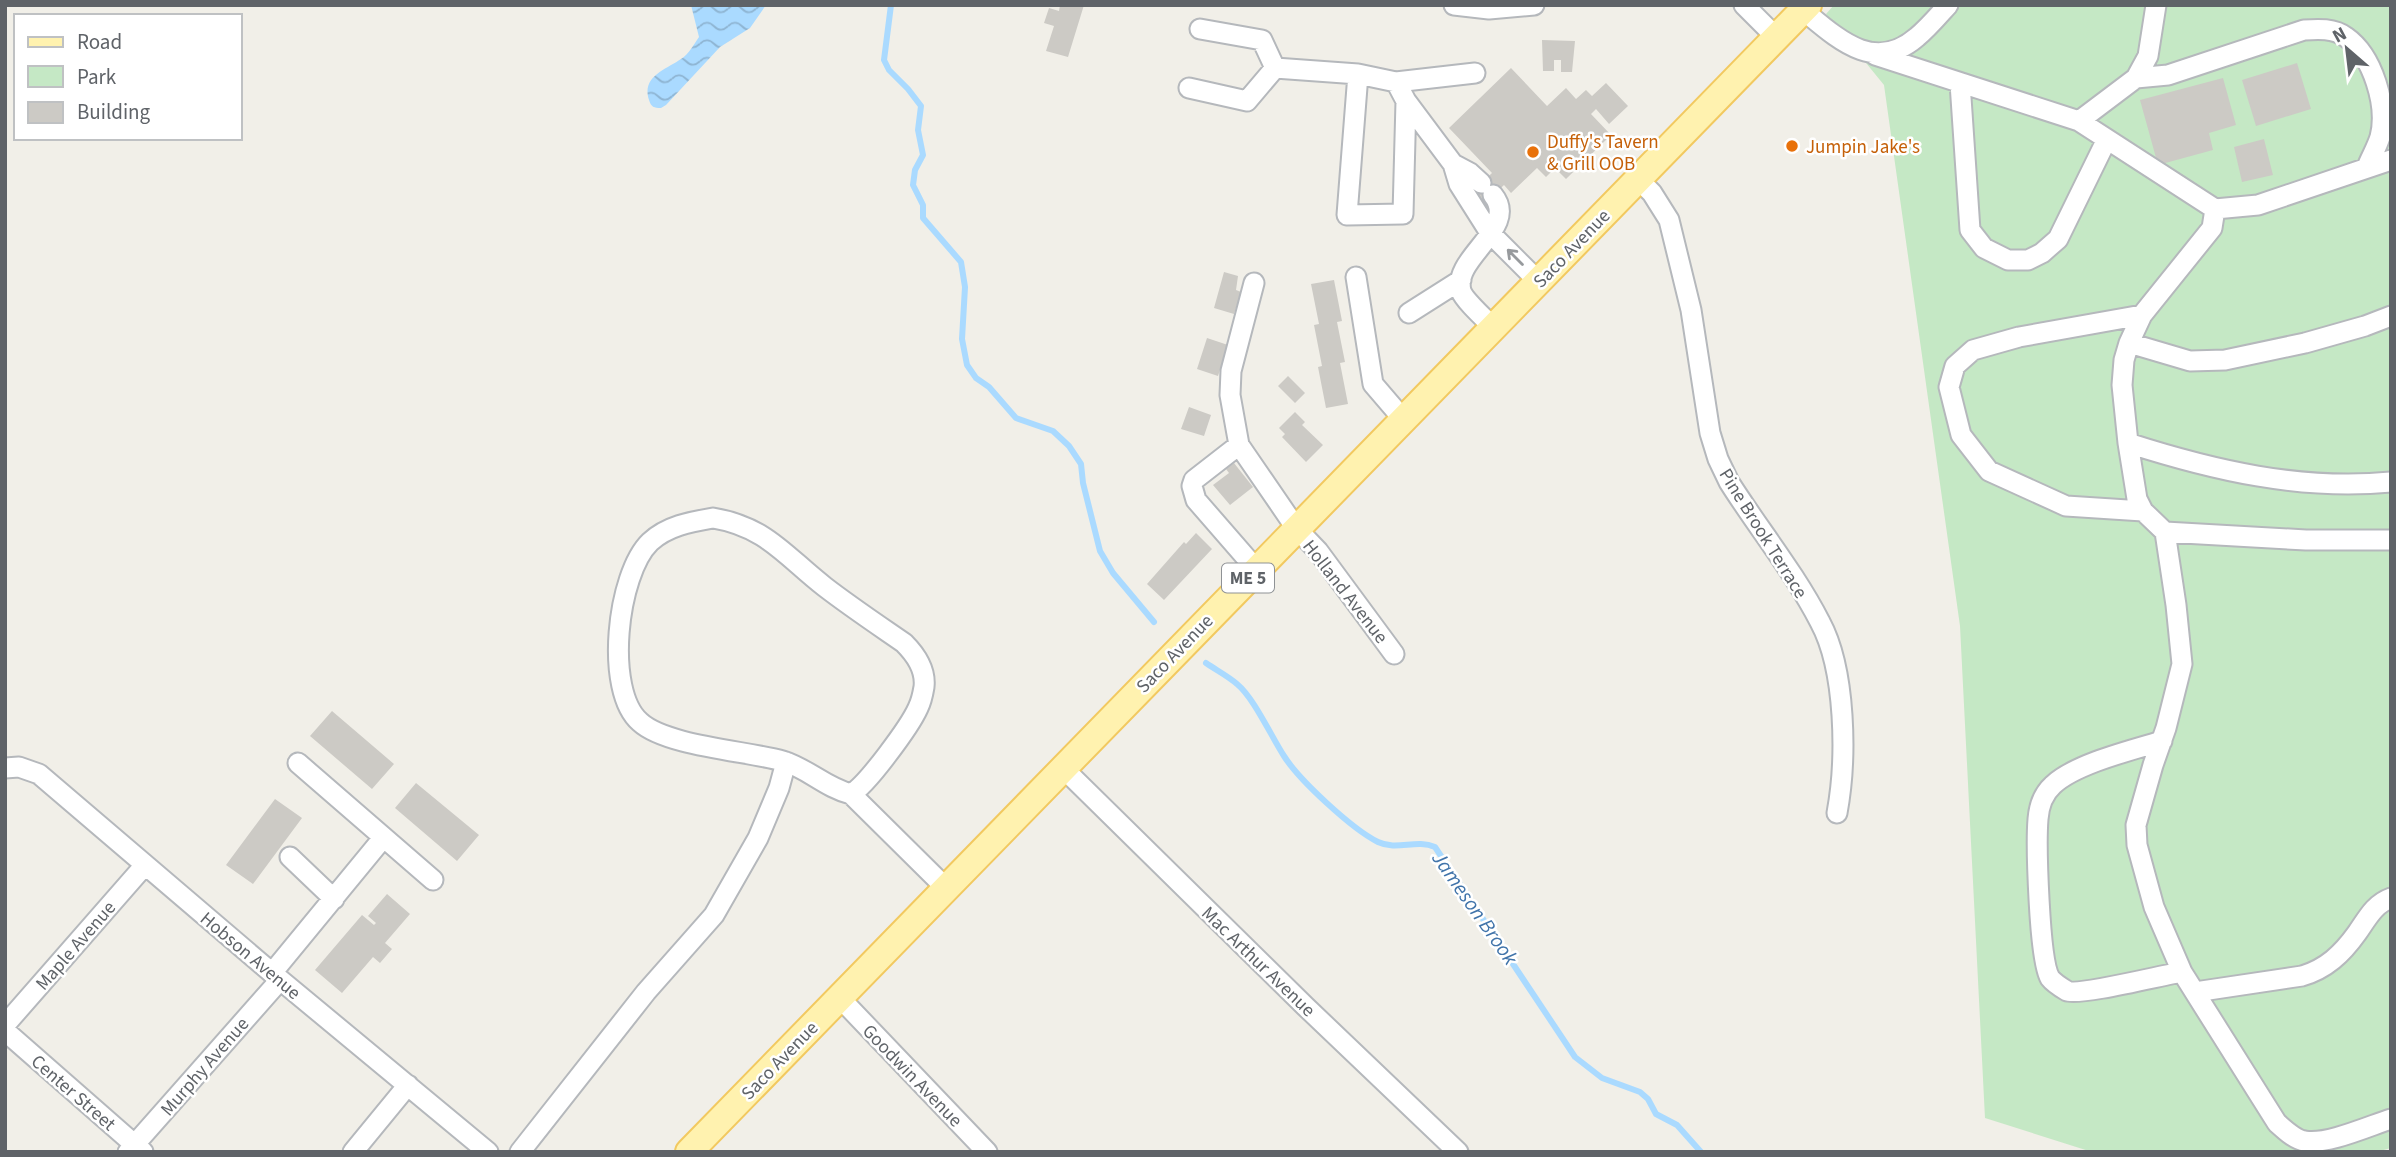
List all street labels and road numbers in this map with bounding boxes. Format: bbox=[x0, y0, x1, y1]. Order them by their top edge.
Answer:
street label: Saco Avenue bbox=[1527, 203, 1617, 295]
street label: Pine Brook Terrace bbox=[1712, 464, 1814, 604]
street label: Holland Avenue bbox=[1296, 534, 1394, 650]
road number: ME 5 bbox=[1222, 564, 1274, 592]
street label: Saco Avenue bbox=[1130, 608, 1220, 700]
street label: Maple Avenue bbox=[30, 895, 123, 997]
street label: Mac Arthur Avenue bbox=[1195, 901, 1321, 1023]
street label: Hobson Avenue bbox=[194, 906, 306, 1006]
street label: Murphy Avenue bbox=[155, 1012, 256, 1122]
street label: Saco Avenue bbox=[735, 1015, 825, 1107]
street label: Goodwin Avenue bbox=[856, 1018, 968, 1134]
street label: Center Street bbox=[25, 1049, 122, 1138]

